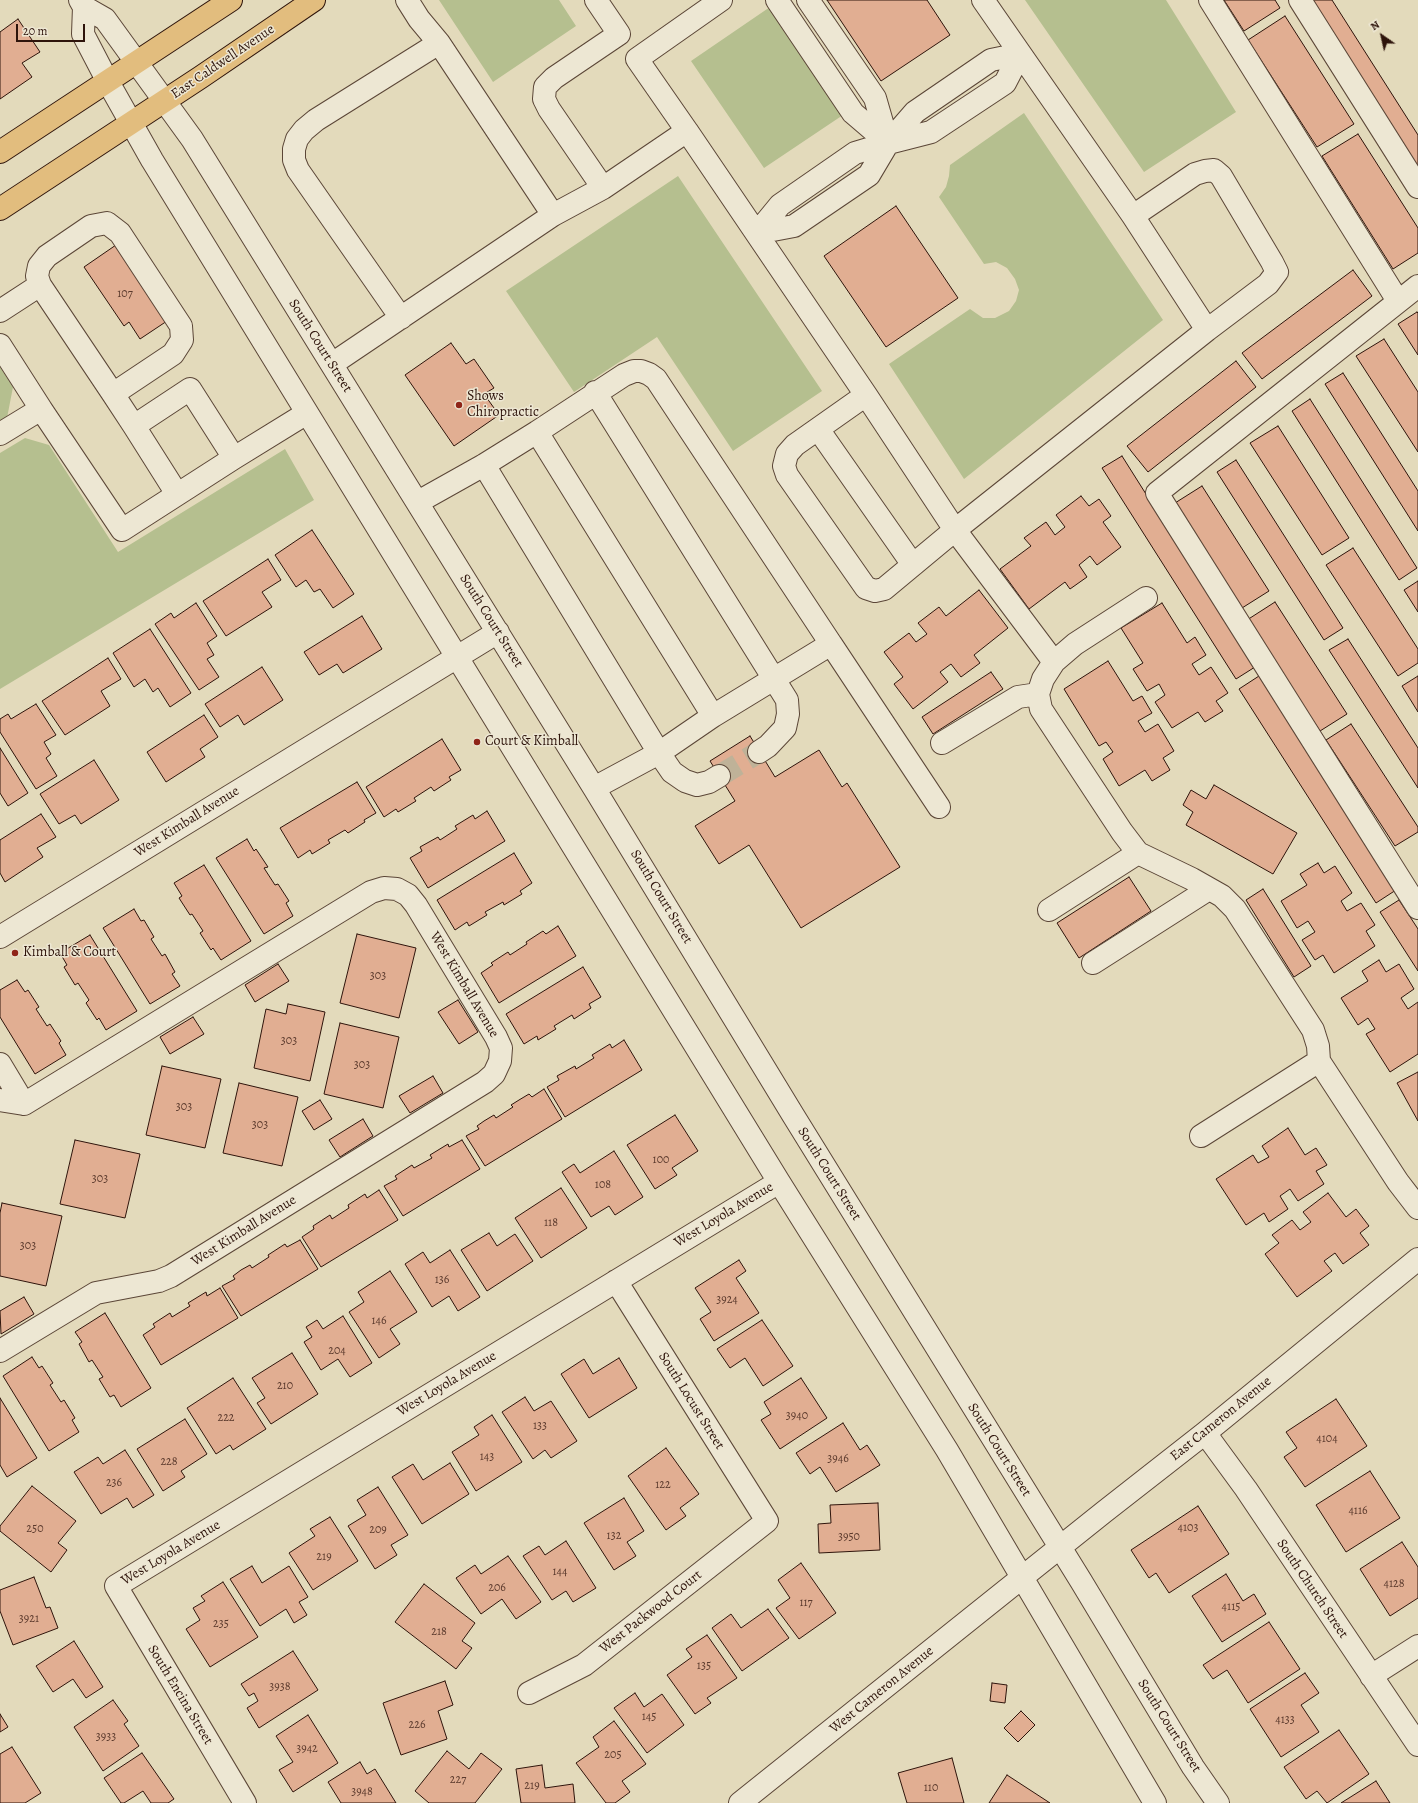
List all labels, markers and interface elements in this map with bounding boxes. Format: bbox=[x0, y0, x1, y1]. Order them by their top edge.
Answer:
scale bar bbox=[18, 16, 87, 42]
north arrow bbox=[1362, 16, 1402, 56]
text: N bbox=[1367, 17, 1383, 34]
street label: East Caldwell Avenue bbox=[168, 21, 278, 103]
text: 20 m bbox=[23, 23, 47, 39]
house number: 107 bbox=[117, 287, 133, 301]
street label: South Court Street bbox=[285, 296, 355, 396]
place label: Shows Chiropractic bbox=[467, 389, 539, 422]
marker: Shows Chiropractic bbox=[454, 400, 464, 410]
street label: South Court Street bbox=[456, 571, 526, 671]
place label: Court & Kimball bbox=[485, 734, 578, 750]
marker: Court & Kimball bbox=[472, 737, 482, 747]
street label: West Kimball Avenue bbox=[131, 783, 243, 861]
street label: South Court Street bbox=[626, 847, 696, 947]
street label: West Kimball Avenue bbox=[426, 929, 502, 1041]
place label: Kimball & Court bbox=[23, 945, 116, 961]
marker: Kimball & Court bbox=[10, 948, 20, 958]
house number: 303 bbox=[370, 969, 386, 983]
house number: 303 bbox=[281, 1034, 297, 1048]
house number: 303 bbox=[354, 1058, 370, 1072]
house number: 303 bbox=[176, 1100, 192, 1114]
house number: 303 bbox=[252, 1118, 268, 1132]
street label: South Court Street bbox=[794, 1124, 864, 1224]
house number: 100 bbox=[653, 1153, 669, 1167]
house number: 303 bbox=[92, 1172, 108, 1186]
house number: 108 bbox=[595, 1178, 611, 1192]
street label: West Loyola Avenue bbox=[671, 1179, 777, 1251]
street label: West Kimball Avenue bbox=[188, 1192, 300, 1270]
house number: 118 bbox=[544, 1216, 558, 1230]
house number: 303 bbox=[20, 1239, 36, 1253]
house number: 136 bbox=[435, 1273, 449, 1287]
house number: 3924 bbox=[716, 1293, 738, 1307]
house number: 146 bbox=[371, 1314, 387, 1328]
house number: 204 bbox=[328, 1344, 346, 1358]
street label: West Loyola Avenue bbox=[394, 1348, 500, 1420]
street label: South Locust Street bbox=[654, 1349, 728, 1453]
street label: East Cameron Avenue bbox=[1167, 1373, 1275, 1465]
house number: 210 bbox=[277, 1379, 293, 1393]
street label: South Court Street bbox=[964, 1400, 1034, 1500]
house number: 3940 bbox=[786, 1409, 808, 1423]
house number: 222 bbox=[217, 1411, 235, 1425]
house number: 133 bbox=[533, 1419, 547, 1433]
house number: 4104 bbox=[1316, 1432, 1338, 1446]
house number: 143 bbox=[480, 1450, 494, 1464]
house number: 3946 bbox=[827, 1452, 849, 1466]
house number: 228 bbox=[160, 1455, 178, 1469]
house number: 236 bbox=[106, 1476, 122, 1490]
house number: 122 bbox=[655, 1478, 671, 1492]
house number: 4116 bbox=[1348, 1504, 1368, 1518]
street label: West Loyola Avenue bbox=[118, 1517, 224, 1589]
house number: 4103 bbox=[1178, 1521, 1198, 1535]
house number: 250 bbox=[26, 1522, 44, 1536]
house number: 209 bbox=[369, 1523, 387, 1537]
house number: 132 bbox=[607, 1529, 621, 1543]
house number: 3950 bbox=[838, 1530, 860, 1544]
street label: South Church Street bbox=[1273, 1536, 1351, 1642]
house number: 219 bbox=[316, 1550, 332, 1564]
house number: 144 bbox=[553, 1565, 567, 1579]
street label: West Packwood Court bbox=[597, 1567, 705, 1657]
house number: 4128 bbox=[1383, 1577, 1405, 1591]
house number: 206 bbox=[488, 1581, 506, 1595]
house number: 117 bbox=[799, 1596, 813, 1610]
house number: 4115 bbox=[1222, 1600, 1240, 1614]
house number: 3921 bbox=[19, 1612, 39, 1626]
house number: 235 bbox=[213, 1617, 229, 1631]
house number: 218 bbox=[431, 1625, 447, 1639]
street label: South Encina Street bbox=[144, 1642, 216, 1748]
street label: West Cameron Avenue bbox=[827, 1643, 937, 1737]
house number: 135 bbox=[697, 1659, 711, 1673]
street label: South Court Street bbox=[1134, 1676, 1204, 1776]
house number: 3938 bbox=[269, 1680, 291, 1694]
house number: 145 bbox=[642, 1710, 656, 1724]
house number: 4133 bbox=[1275, 1713, 1295, 1727]
house number: 226 bbox=[409, 1718, 425, 1732]
house number: 3933 bbox=[96, 1730, 116, 1744]
house number: 3942 bbox=[296, 1742, 318, 1756]
house number: 205 bbox=[604, 1748, 622, 1762]
house number: 227 bbox=[450, 1773, 466, 1787]
house number: 219 bbox=[524, 1779, 540, 1793]
house number: 110 bbox=[924, 1781, 938, 1795]
house number: 3948 bbox=[351, 1785, 373, 1799]

